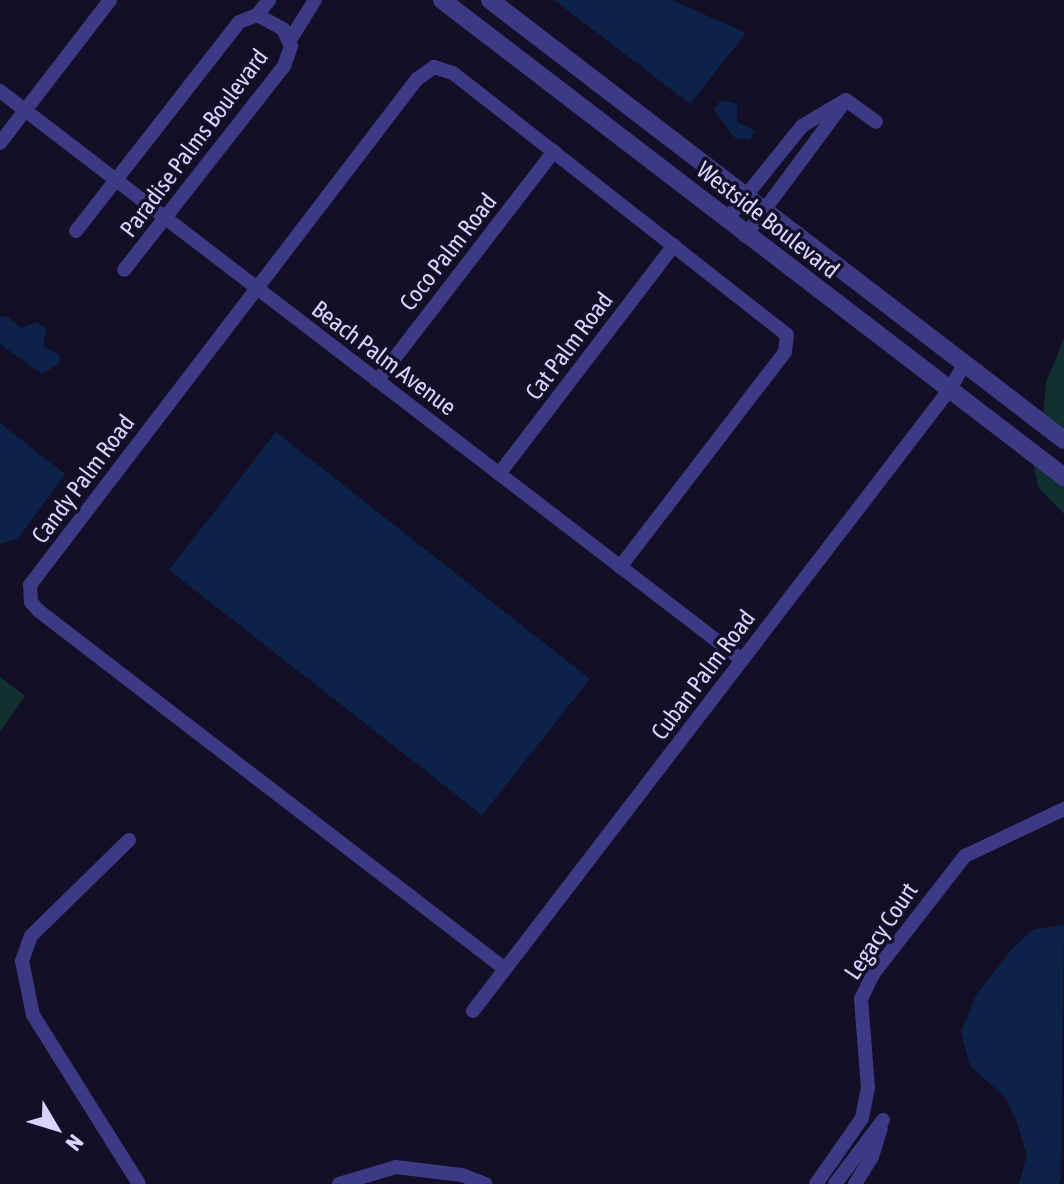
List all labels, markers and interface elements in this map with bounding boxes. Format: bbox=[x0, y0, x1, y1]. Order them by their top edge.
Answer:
street label: Paradise Palms Boulevard bbox=[114, 43, 274, 243]
street label: Westside Boulevard bbox=[691, 155, 845, 285]
street label: Coco Palm Road bbox=[393, 188, 503, 316]
street label: Cat Palm Road bbox=[519, 286, 619, 406]
street label: Beach Palm Avenue bbox=[306, 294, 462, 422]
street label: Candy Palm Road bbox=[25, 409, 141, 549]
street label: Cuban Palm Road bbox=[645, 604, 761, 746]
street label: Legacy Court bbox=[838, 877, 924, 985]
north arrow bbox=[16, 1088, 96, 1168]
text: N bbox=[61, 1130, 89, 1156]

